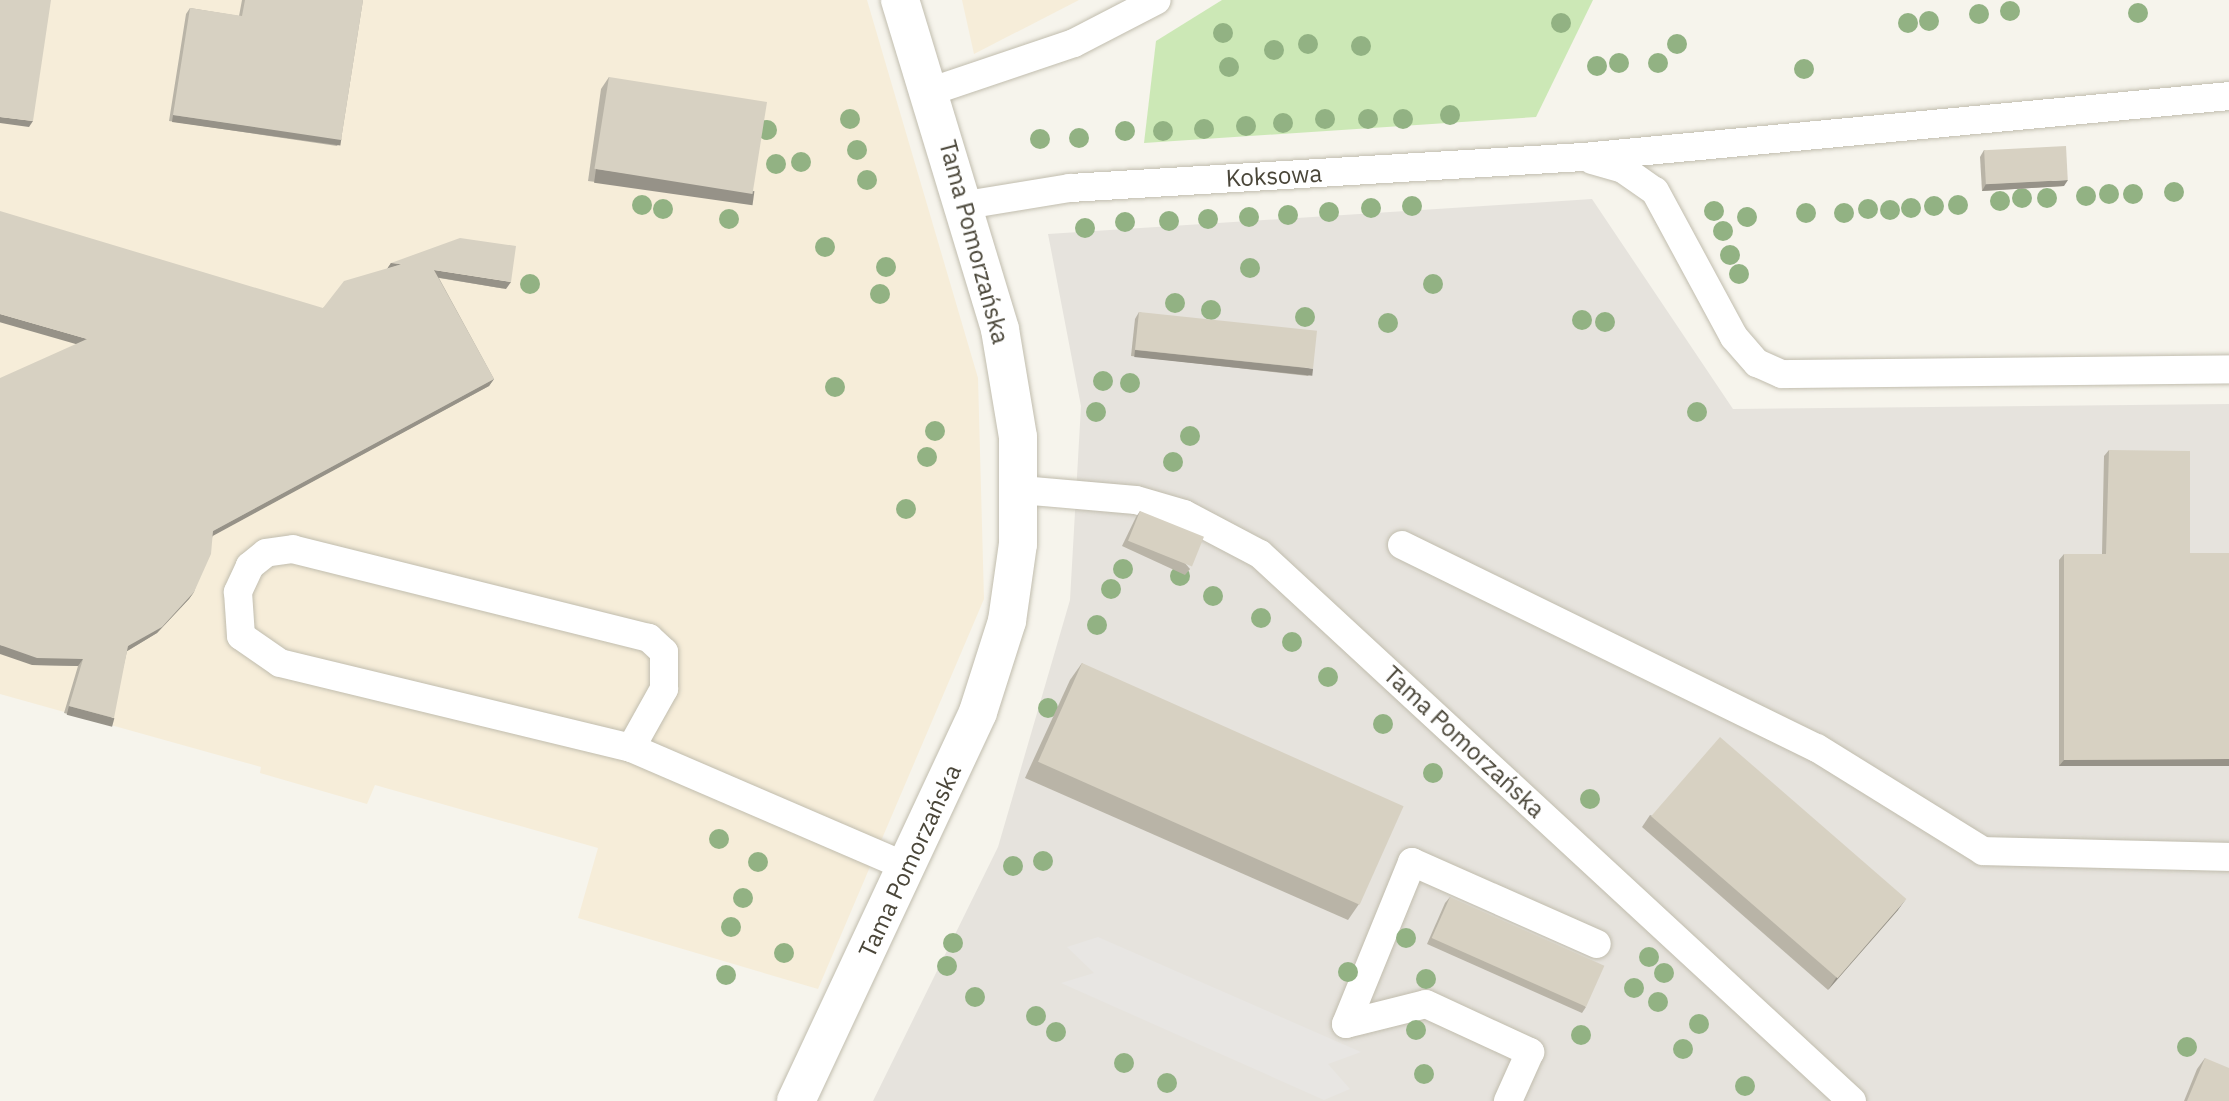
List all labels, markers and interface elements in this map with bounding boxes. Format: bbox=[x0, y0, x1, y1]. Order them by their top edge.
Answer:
street label: Tama Pomorzańska bbox=[933, 137, 1015, 347]
street label: Koksowa bbox=[1225, 159, 1323, 193]
street label: Tama Pomorzańska bbox=[1378, 660, 1550, 824]
street label: Tama Pomorzańska bbox=[853, 760, 967, 962]

